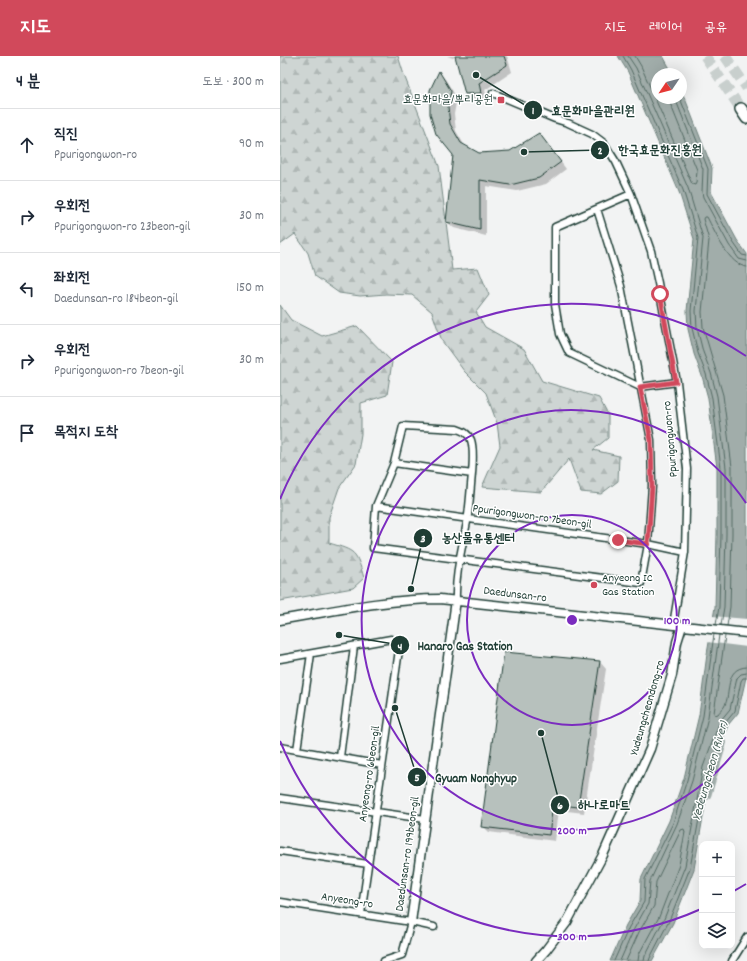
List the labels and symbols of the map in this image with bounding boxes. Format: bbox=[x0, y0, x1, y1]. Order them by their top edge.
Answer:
north arrow bbox=[651, 68, 687, 104]
place label: 효문화마을/뿌리공원 bbox=[403, 92, 493, 109]
marker: 효문화마을/뿌리공원 bbox=[496, 95, 506, 105]
callout: 효문화마을관리원 bbox=[523, 98, 642, 123]
text: 1 bbox=[532, 103, 535, 120]
text: 효문화마을관리원 bbox=[551, 103, 635, 122]
callout: 한국효문화진흥원 bbox=[590, 137, 710, 162]
text: 한국효문화진흥원 bbox=[617, 142, 702, 161]
text: 2 bbox=[597, 143, 603, 160]
route start bbox=[651, 285, 669, 303]
street label: Ppurigongwon-ro bbox=[659, 400, 683, 478]
street label: Ppurigongwon-ro 7beon-gil bbox=[471, 500, 593, 534]
callout: 농산물유통센터 bbox=[413, 525, 522, 550]
text: 농산물유통센터 bbox=[441, 530, 515, 549]
text: 3 bbox=[420, 531, 426, 548]
route end bbox=[609, 531, 627, 549]
place label: Anyeong IC Gas Station bbox=[602, 570, 655, 601]
marker: Anyeong IC Gas Station bbox=[589, 580, 599, 590]
street label: Daedunsan-ro bbox=[482, 583, 548, 607]
centre of rings bbox=[565, 613, 579, 627]
text: 100 m bbox=[664, 613, 690, 630]
callout: Hanaro Gas Station bbox=[390, 633, 521, 658]
text: Hanaro Gas Station bbox=[417, 638, 513, 657]
text: 4 bbox=[398, 639, 403, 656]
street label: Yudeungcheondong-ro bbox=[626, 658, 670, 758]
water label: Yedeungcheon (River) bbox=[688, 718, 734, 823]
street label: Anyeong-ro 6beon-gil bbox=[355, 725, 385, 823]
callout: Gyuam Nonghyup bbox=[407, 764, 525, 789]
text: 5 bbox=[414, 770, 420, 787]
text: Gyuam Nonghyup bbox=[435, 770, 517, 789]
callout: 하나로마트 bbox=[550, 792, 639, 817]
street label: Daedunsan-ro 199beon-gil bbox=[392, 795, 424, 912]
text: 하나로마트 bbox=[578, 797, 631, 816]
text: 6 bbox=[557, 798, 563, 815]
text: 200 m bbox=[557, 823, 587, 840]
street label: Anyeong-ro bbox=[320, 889, 374, 913]
text: 300 m bbox=[557, 929, 587, 946]

